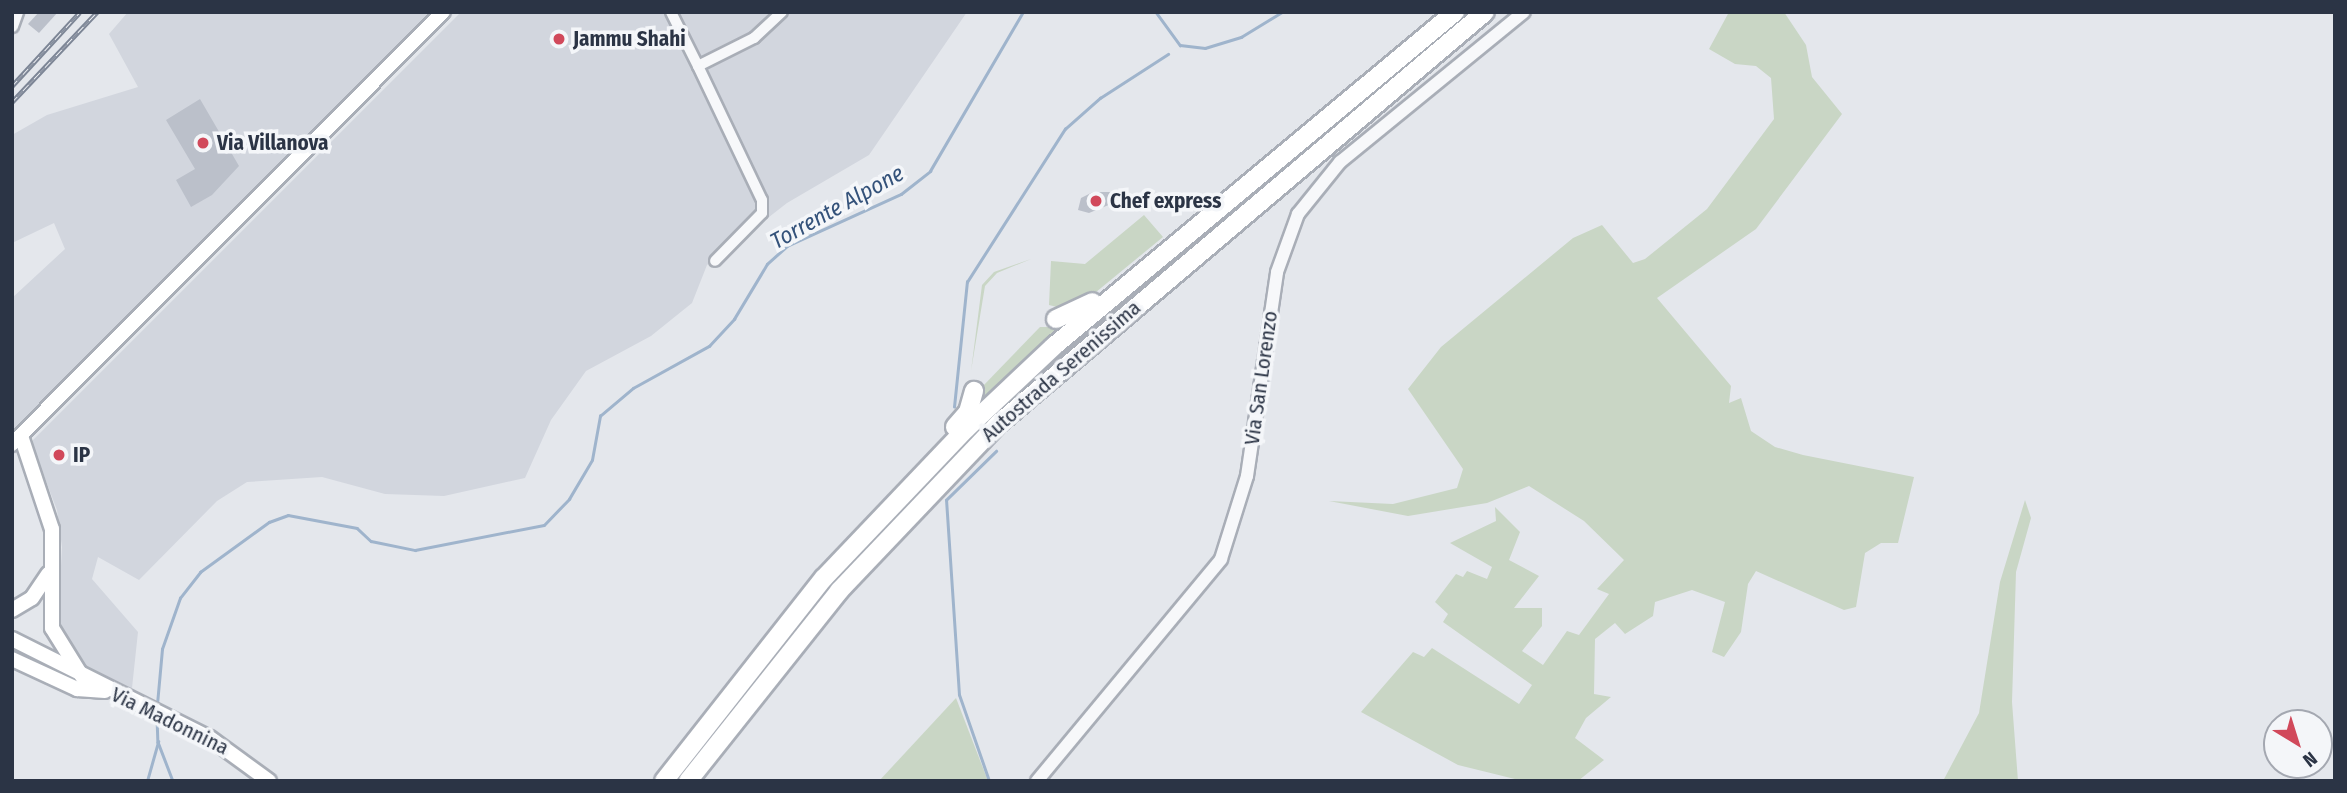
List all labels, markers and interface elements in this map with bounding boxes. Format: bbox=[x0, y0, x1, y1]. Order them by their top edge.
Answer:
place label: Jammu Shahi bbox=[573, 26, 686, 52]
marker: Jammu Shahi bbox=[551, 31, 567, 47]
place label: Via Villanova bbox=[217, 130, 328, 156]
marker: Via Villanova bbox=[195, 135, 211, 151]
water label: Torrente Alpone bbox=[766, 159, 908, 255]
place label: Chef express bbox=[1110, 188, 1221, 214]
marker: Chef express bbox=[1088, 193, 1104, 209]
street label: Autostrada Serenissima bbox=[976, 295, 1146, 447]
street label: Via San Lorenzo bbox=[1239, 309, 1283, 447]
place label: IP bbox=[73, 442, 90, 468]
marker: IP bbox=[51, 447, 67, 463]
street label: Via Madonnina bbox=[107, 682, 233, 760]
north arrow bbox=[2263, 709, 2333, 779]
text: N bbox=[2298, 747, 2322, 772]

